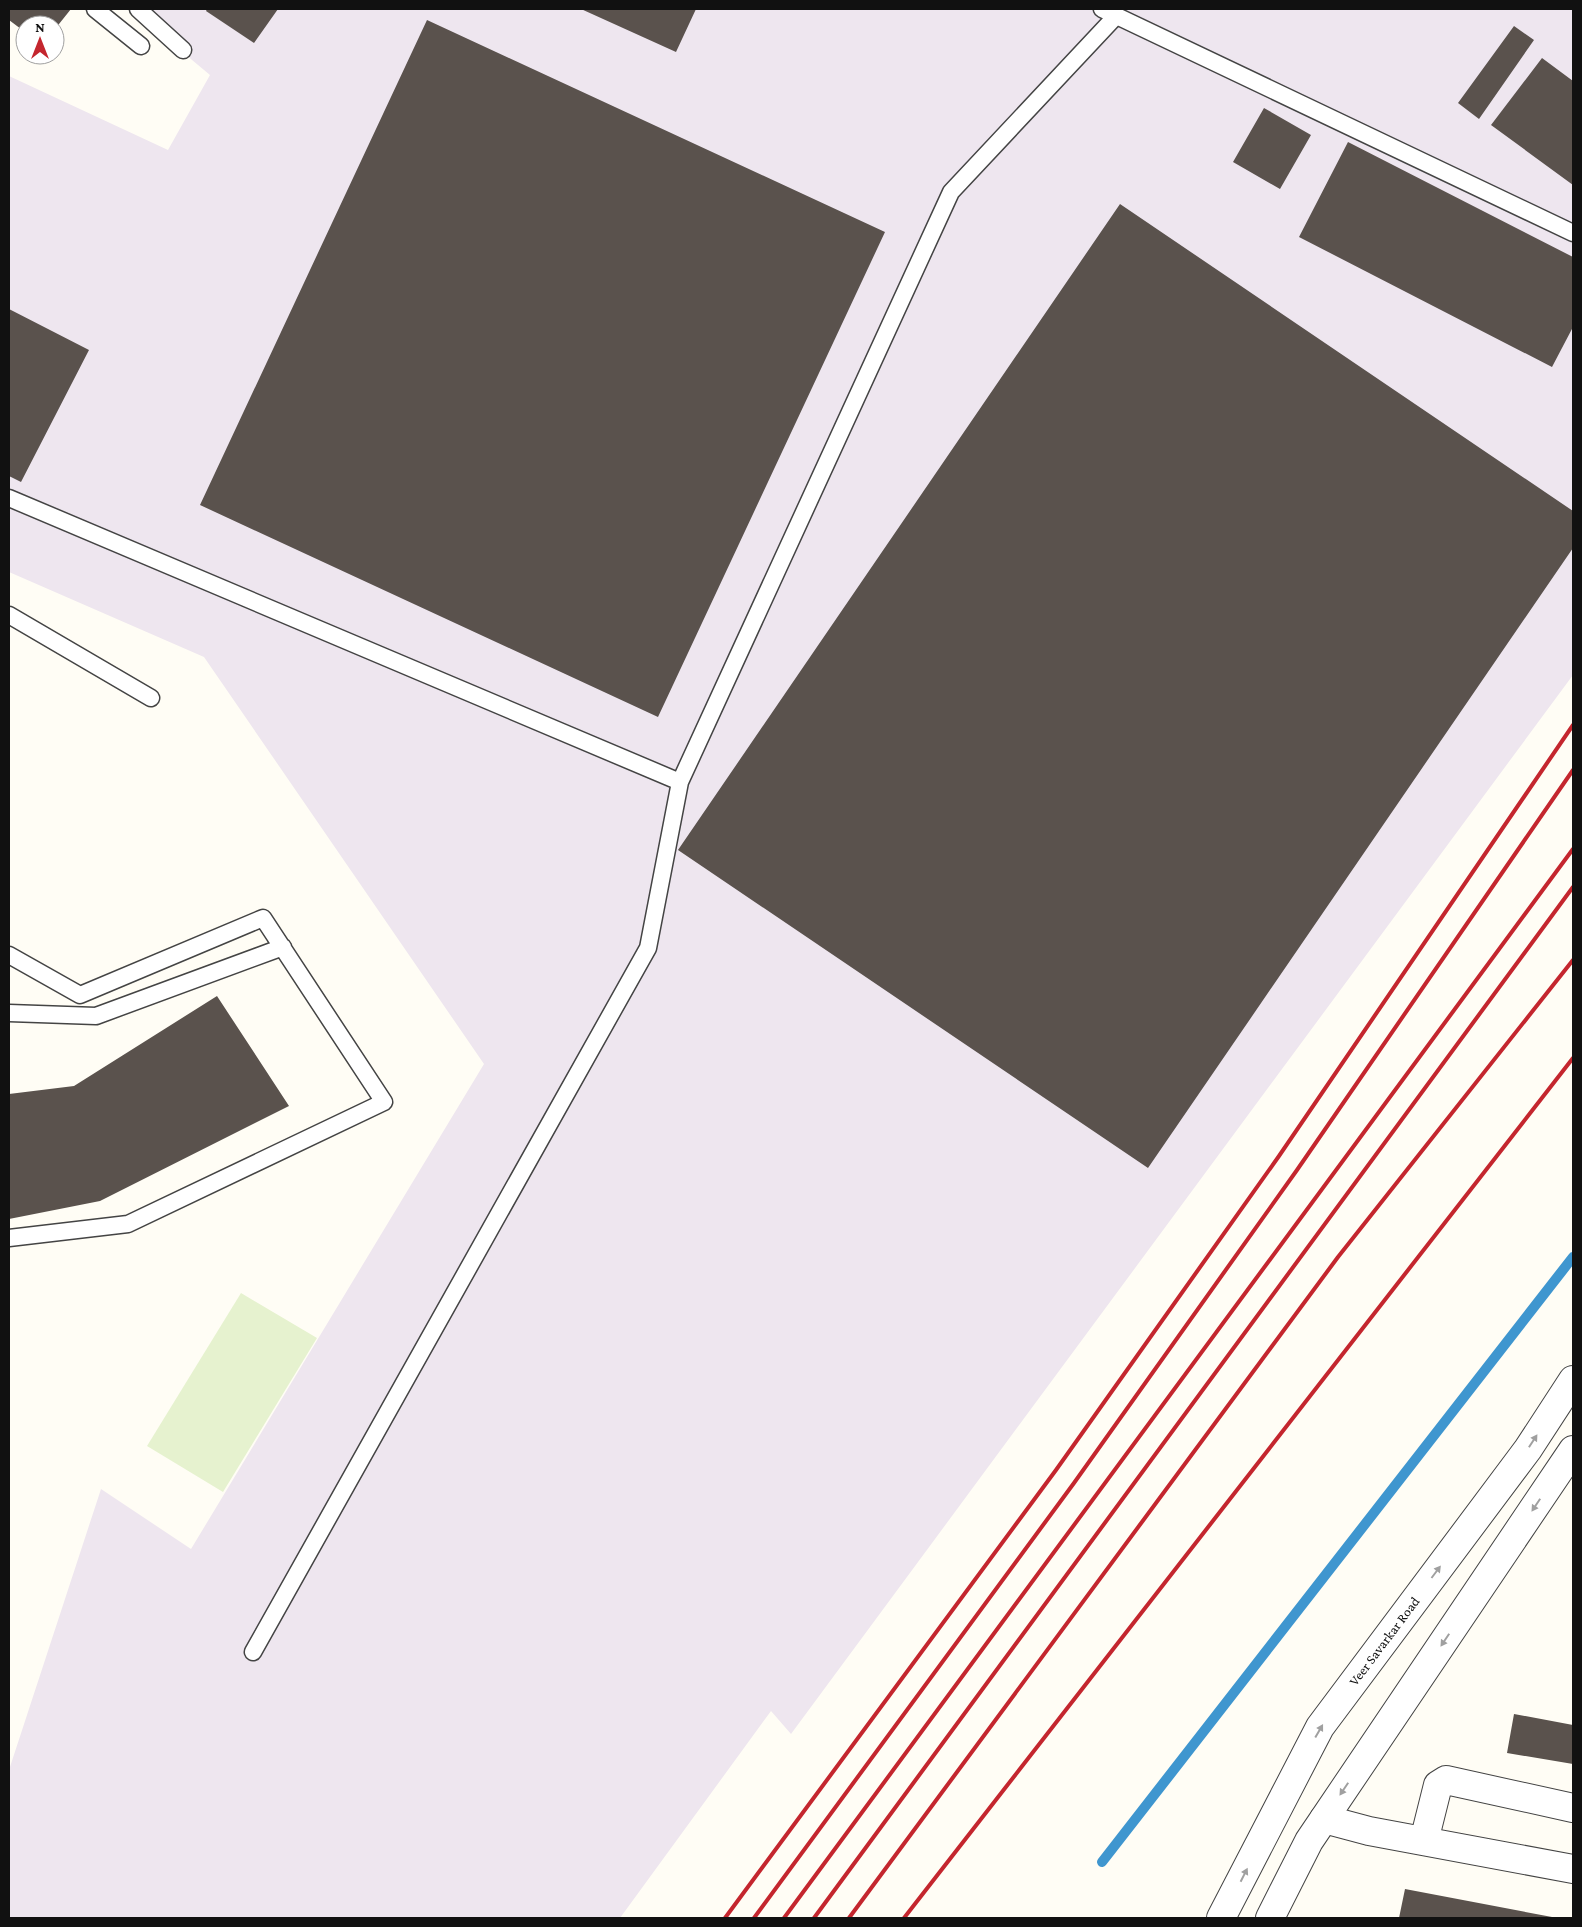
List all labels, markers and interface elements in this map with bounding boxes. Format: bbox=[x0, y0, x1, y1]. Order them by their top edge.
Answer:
north arrow bbox=[15, 15, 65, 65]
text: N bbox=[35, 19, 45, 35]
one-way arrow bbox=[1528, 1435, 1537, 1448]
one-way arrow bbox=[1531, 1499, 1541, 1512]
one-way arrow bbox=[1431, 1565, 1441, 1579]
street label: Veer Savarkar Road bbox=[1345, 1593, 1423, 1689]
one-way arrow bbox=[1440, 1633, 1450, 1647]
one-way arrow bbox=[1314, 1724, 1323, 1737]
one-way arrow bbox=[1339, 1782, 1349, 1796]
one-way arrow bbox=[1240, 1868, 1248, 1882]

